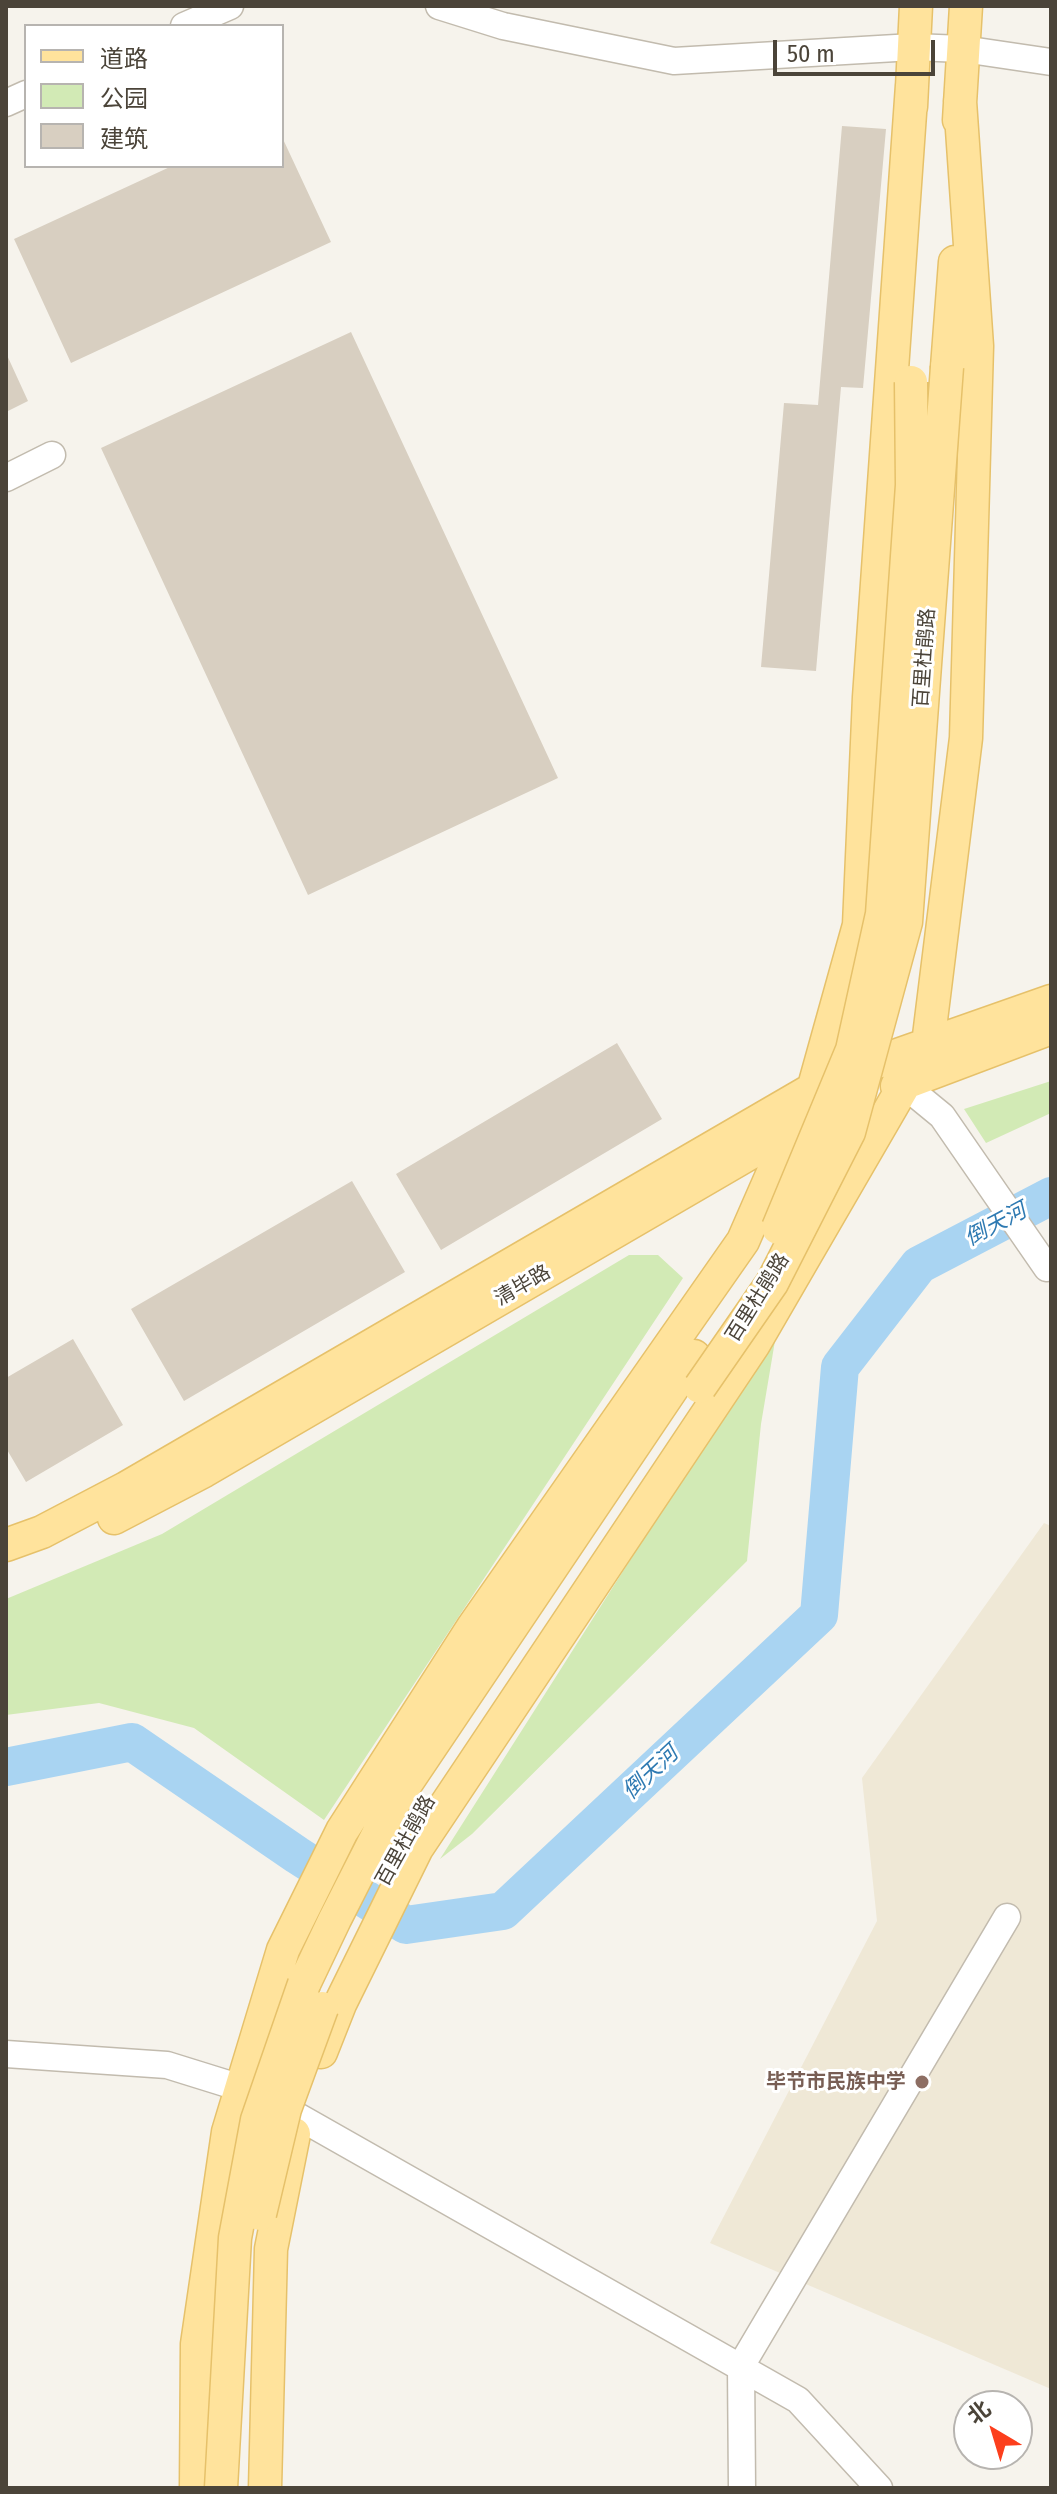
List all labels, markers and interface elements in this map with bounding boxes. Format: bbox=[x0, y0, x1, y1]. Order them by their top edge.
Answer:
legend bbox=[24, 24, 284, 168]
scale bar bbox=[777, 24, 939, 74]
text: 50 m bbox=[787, 40, 835, 68]
text: 道路 bbox=[100, 45, 148, 73]
text: 公园 bbox=[100, 85, 148, 113]
text: 建筑 bbox=[100, 125, 148, 153]
street label: 百里杜鹃路 bbox=[910, 607, 940, 709]
water label: 倒天河 bbox=[961, 1198, 1031, 1252]
street label: 百里杜鹃路 bbox=[721, 1249, 795, 1347]
street label: 清毕路 bbox=[491, 1261, 555, 1311]
water label: 倒天河 bbox=[618, 1741, 684, 1805]
street label: 百里杜鹃路 bbox=[371, 1791, 441, 1891]
place label: 毕节市民族中学 bbox=[766, 2070, 906, 2094]
marker: 毕节市民族中学 bbox=[913, 2073, 931, 2091]
north arrow bbox=[953, 2390, 1033, 2470]
text: 北 bbox=[962, 2395, 996, 2430]

